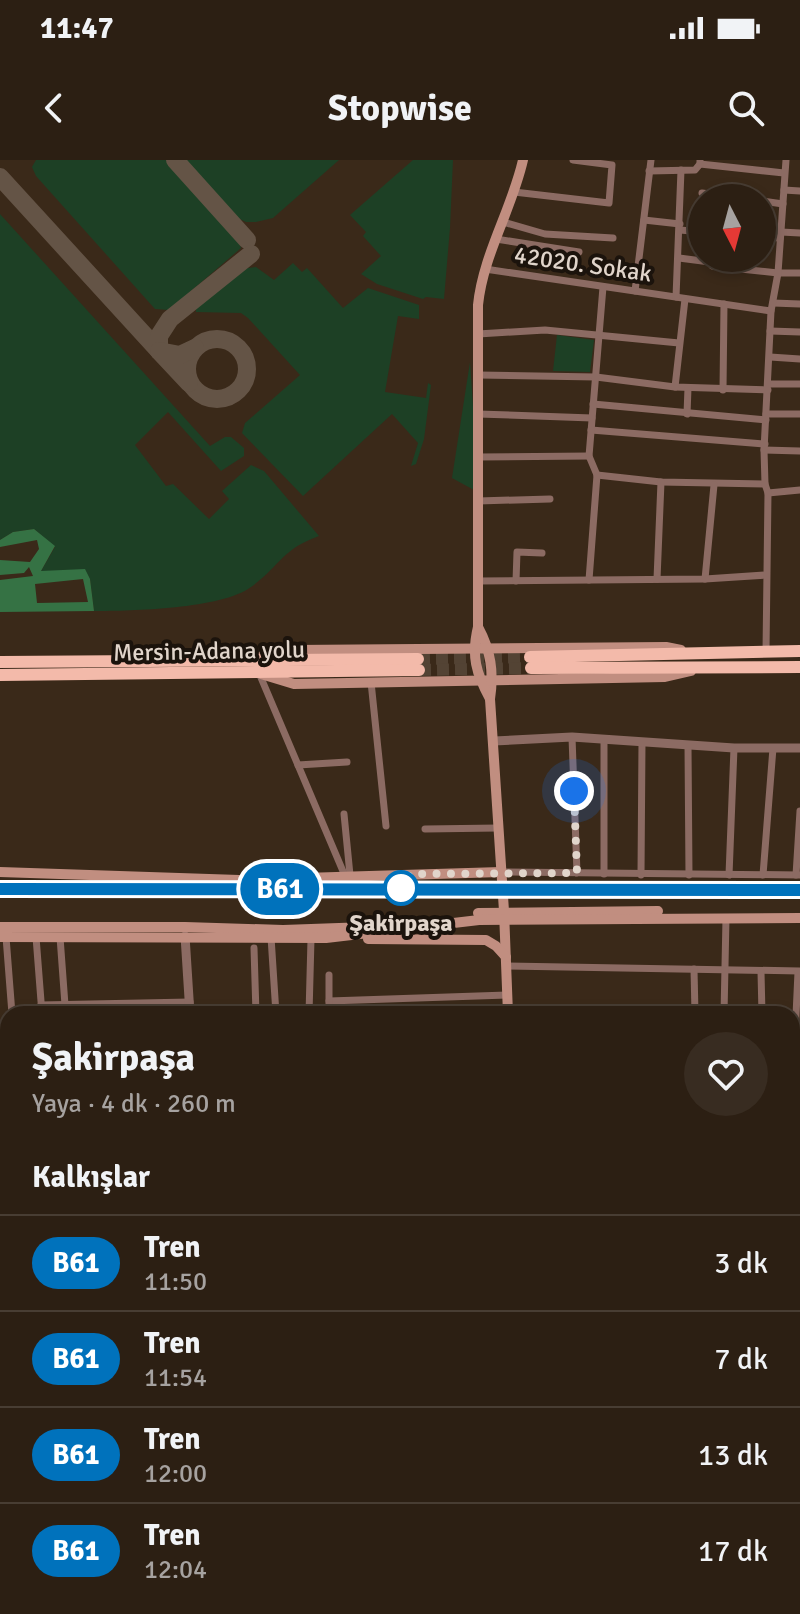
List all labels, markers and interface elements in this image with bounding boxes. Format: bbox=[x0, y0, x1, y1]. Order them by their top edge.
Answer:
text: 11:47 bbox=[40, 10, 114, 47]
icon: back bbox=[32, 86, 76, 130]
text: Stopwise bbox=[328, 86, 472, 131]
icon: search bbox=[724, 86, 768, 130]
north arrow bbox=[688, 184, 776, 272]
map controls bbox=[688, 184, 776, 272]
street label: 42020. Sokak bbox=[512, 240, 654, 288]
street label: Mersin-Adana yolu bbox=[113, 634, 305, 668]
your location bbox=[554, 771, 594, 811]
line badge: B61 bbox=[234, 863, 326, 915]
marker: Şakirpaşa bbox=[384, 871, 418, 905]
text: B61 bbox=[256, 872, 304, 906]
place label: Şakirpaşa bbox=[350, 908, 452, 938]
button: heart bbox=[684, 1032, 768, 1116]
text: Şakirpaşa bbox=[32, 1034, 195, 1081]
text: Yaya · 4 dk · 260 m bbox=[32, 1088, 236, 1120]
text: Kalkışlar bbox=[32, 1159, 150, 1196]
text: Tren bbox=[144, 1229, 201, 1266]
text: 3 dk bbox=[714, 1245, 768, 1282]
text: B61 bbox=[52, 1246, 100, 1280]
text: 11:50 bbox=[144, 1266, 207, 1298]
text: Tren bbox=[144, 1325, 201, 1362]
text: 7 dk bbox=[714, 1341, 768, 1378]
text: B61 bbox=[52, 1342, 100, 1376]
text: 11:54 bbox=[144, 1362, 207, 1394]
text: Tren bbox=[144, 1421, 201, 1458]
text: 13 dk bbox=[698, 1437, 768, 1474]
text: B61 bbox=[52, 1438, 100, 1472]
text: 12:00 bbox=[144, 1458, 207, 1490]
text: Tren bbox=[144, 1517, 201, 1554]
text: 17 dk bbox=[698, 1533, 768, 1570]
text: B61 bbox=[52, 1534, 100, 1568]
text: 12:04 bbox=[144, 1554, 207, 1586]

